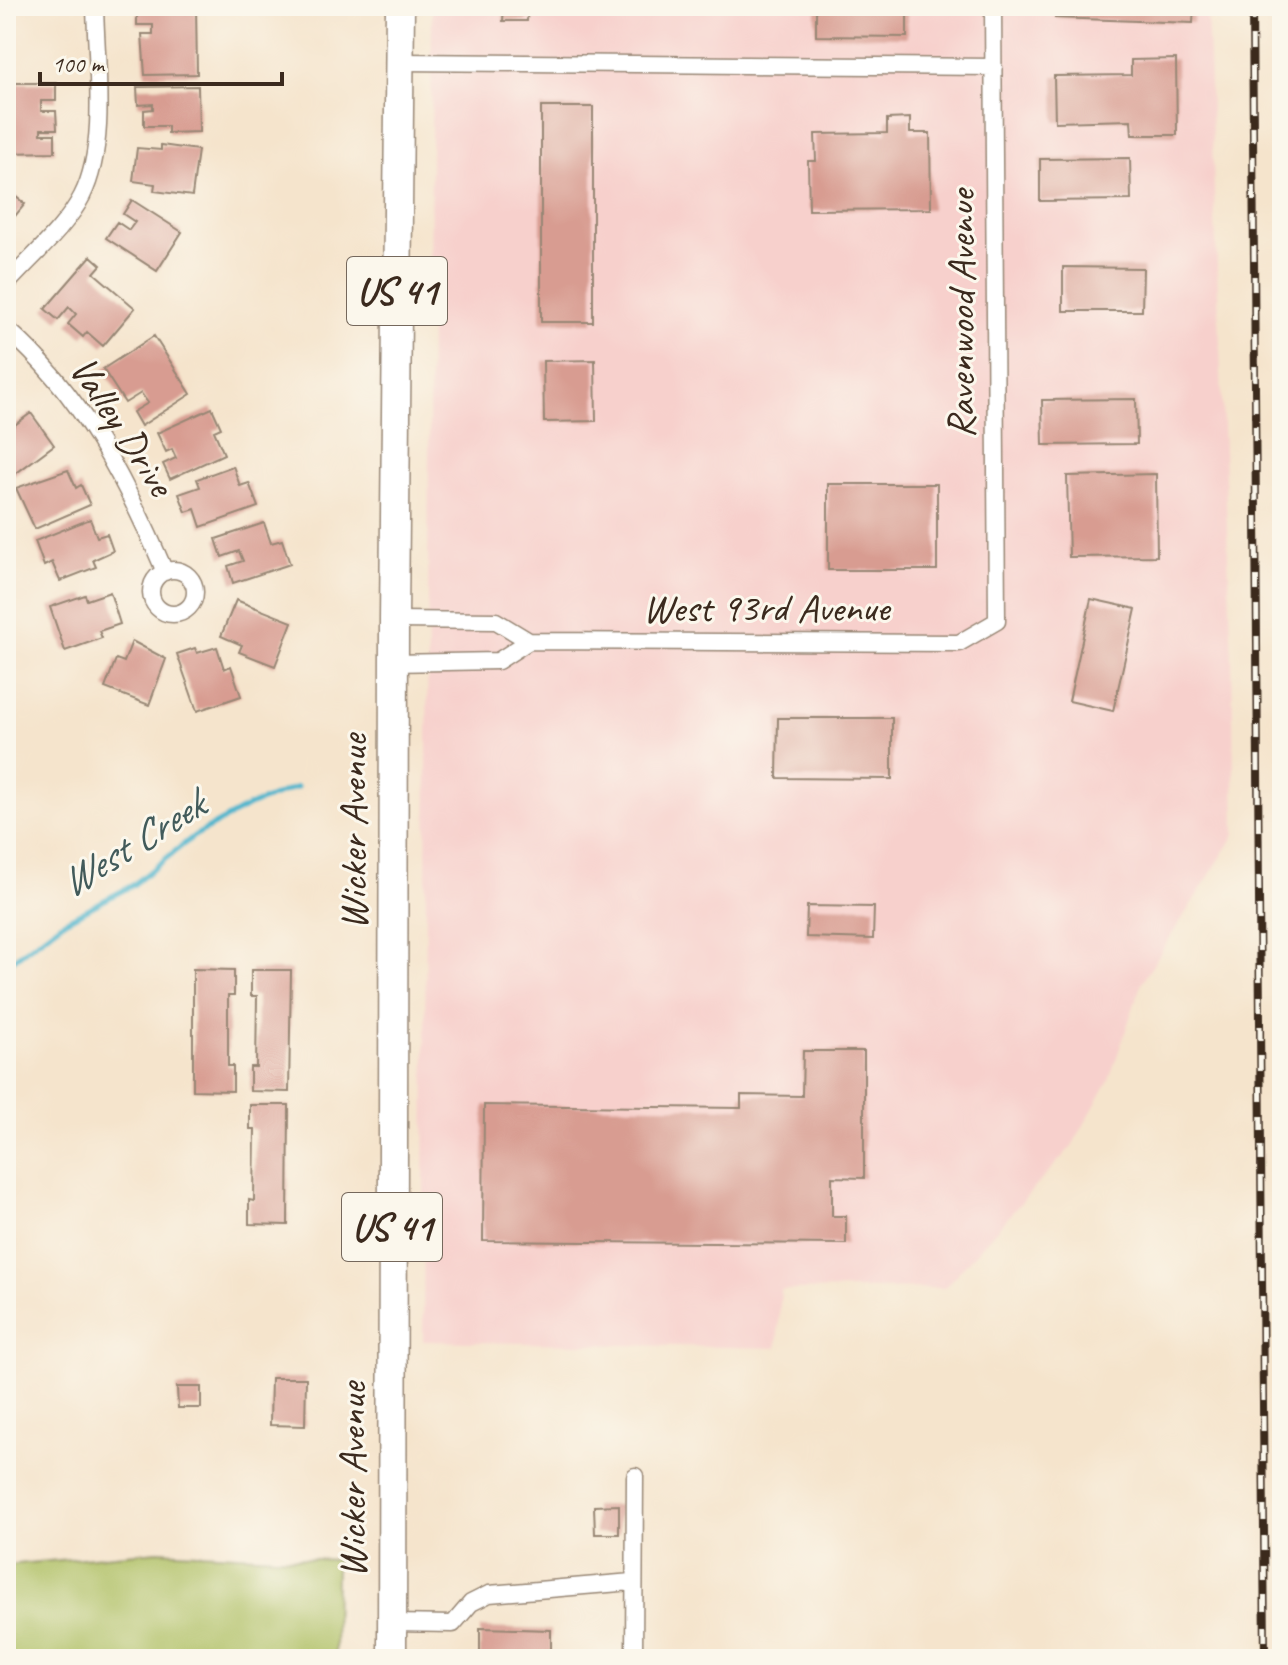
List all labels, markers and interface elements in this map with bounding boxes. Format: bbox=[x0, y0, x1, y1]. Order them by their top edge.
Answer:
scale bar bbox=[40, 36, 282, 86]
text: 100 m bbox=[52, 49, 106, 79]
street label: Ravenwood Avenue bbox=[936, 187, 986, 438]
road number: US 41 bbox=[347, 257, 447, 325]
street label: Valley Drive bbox=[58, 347, 187, 508]
street label: West 93rd Avenue bbox=[643, 583, 892, 633]
street label: Wicker Avenue bbox=[328, 731, 378, 930]
water label: West Creek bbox=[50, 775, 220, 909]
road number: US 41 bbox=[342, 1193, 442, 1261]
street label: Wicker Avenue bbox=[327, 1379, 377, 1578]

